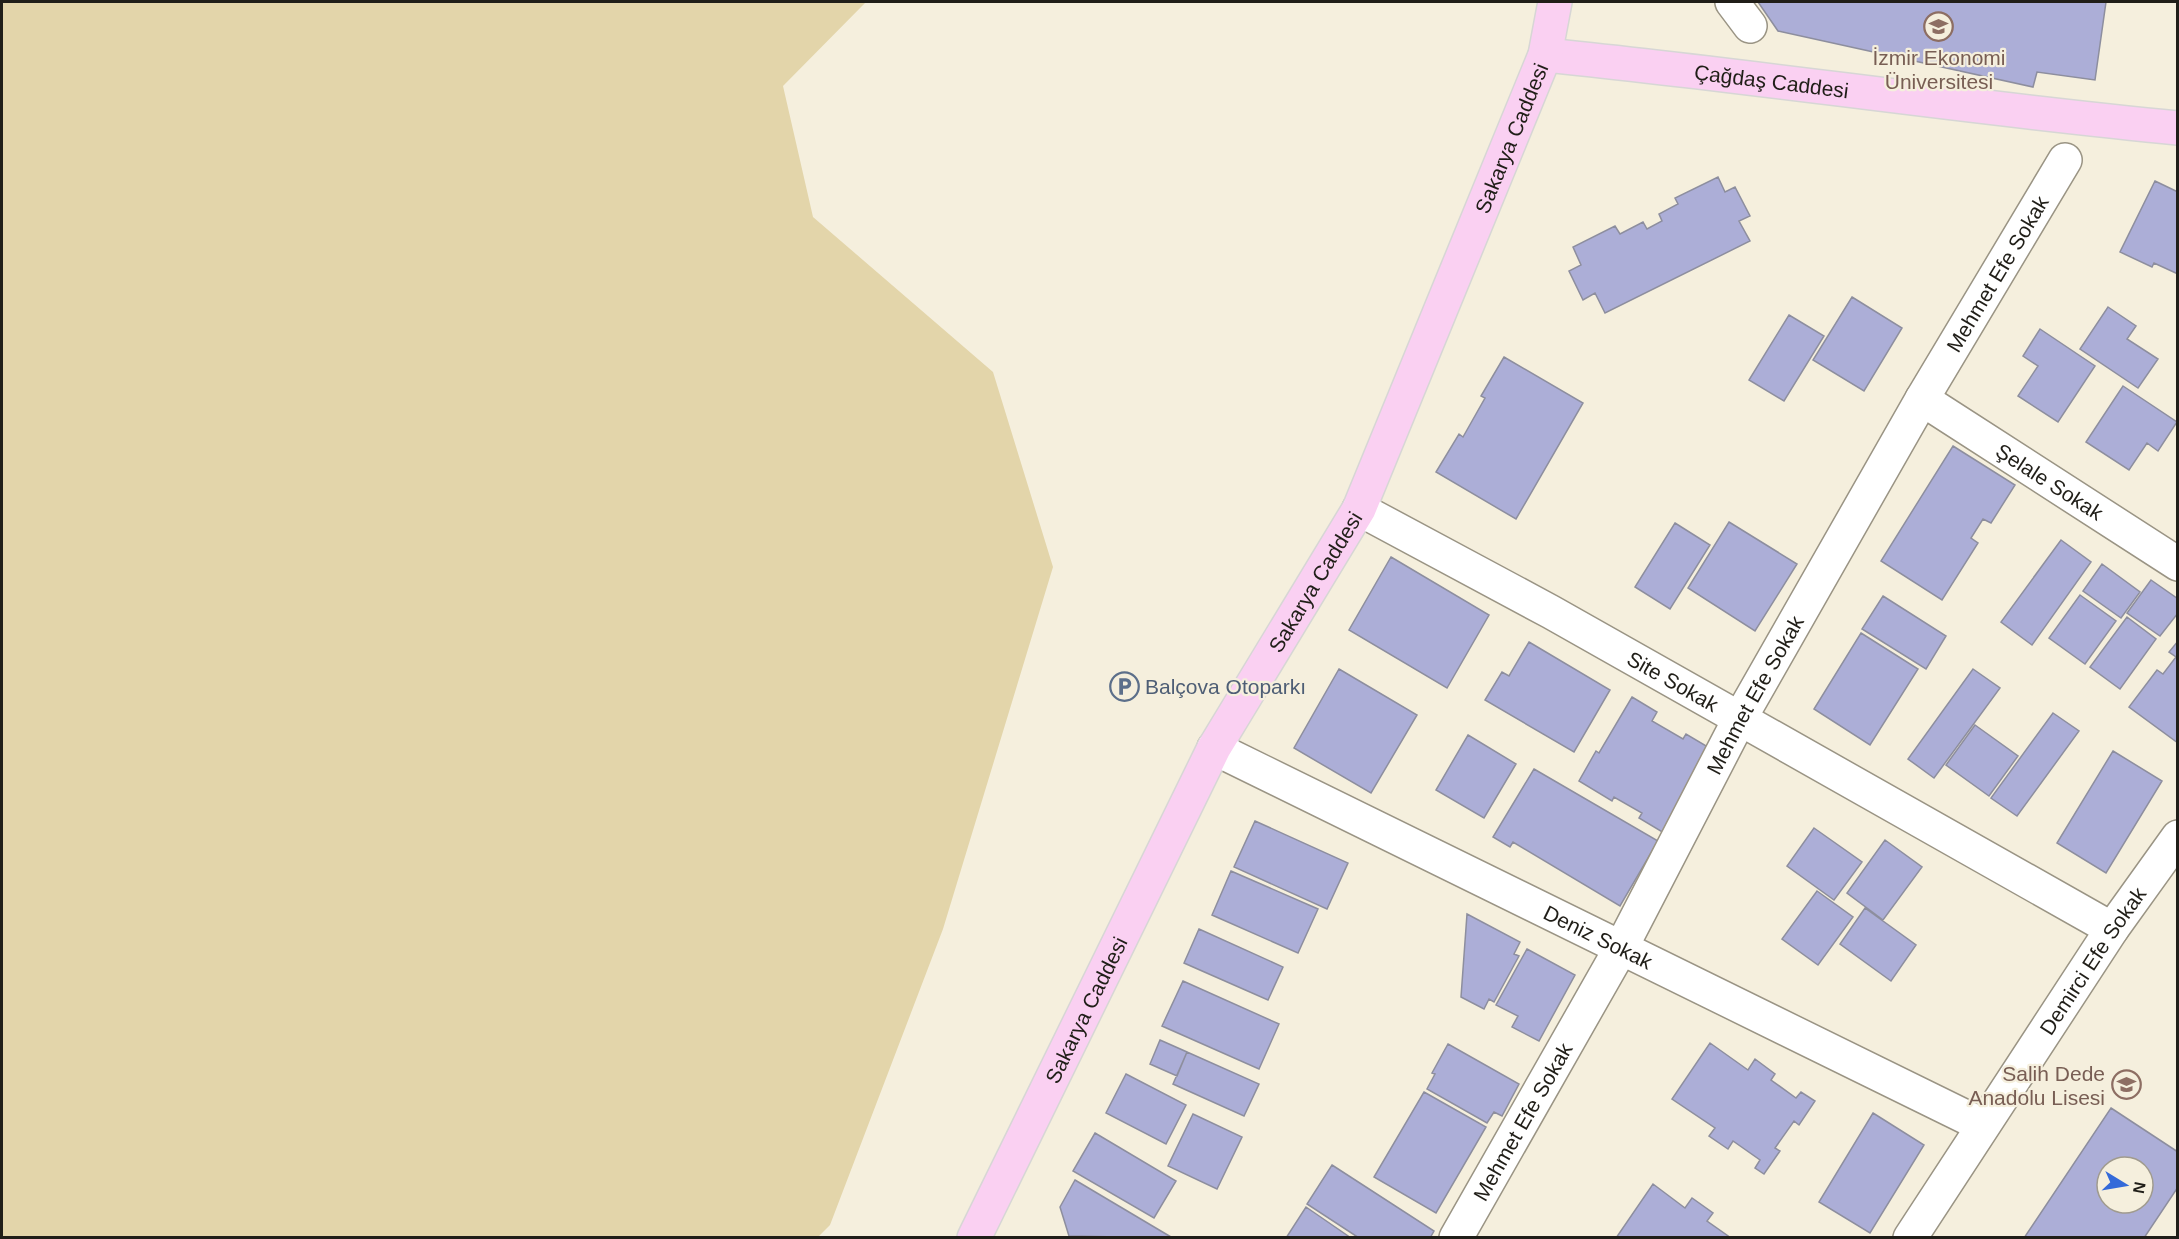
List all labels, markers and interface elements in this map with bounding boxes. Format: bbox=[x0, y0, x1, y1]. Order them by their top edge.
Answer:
school or university icon: İzmir Ekonomi Üniversitesi bbox=[1923, 10, 1955, 42]
place label: İzmir Ekonomi Üniversitesi bbox=[1872, 46, 2006, 93]
street label: Sakarya Caddesi bbox=[1470, 60, 1552, 216]
street label: Çağdaş Caddesi bbox=[1693, 60, 1850, 102]
street label: Mehmet Efe Sokak bbox=[1942, 191, 2053, 356]
street label: Şelale Sokak bbox=[1992, 438, 2108, 525]
street label: Sakarya Caddesi bbox=[1263, 507, 1366, 656]
street label: Mehmet Efe Sokak bbox=[1702, 611, 1808, 778]
street label: Site Sokak bbox=[1624, 646, 1723, 716]
parking icon: Balçova Otoparkı bbox=[1108, 670, 1140, 702]
place label: Balçova Otoparkı bbox=[1145, 675, 1306, 698]
street label: Demirci Efe Sokak bbox=[2035, 882, 2150, 1039]
street label: Deniz Sokak bbox=[1540, 900, 1657, 973]
street label: Sakarya Caddesi bbox=[1040, 933, 1131, 1087]
street label: Mehmet Efe Sokak bbox=[1468, 1038, 1576, 1204]
place label: Salih Dede Anadolu Lisesi bbox=[1968, 1062, 2105, 1109]
school or university icon: Salih Dede Anadolu Lisesi bbox=[2110, 1069, 2142, 1101]
north arrow bbox=[2095, 1155, 2155, 1215]
text: N bbox=[2130, 1180, 2149, 1195]

